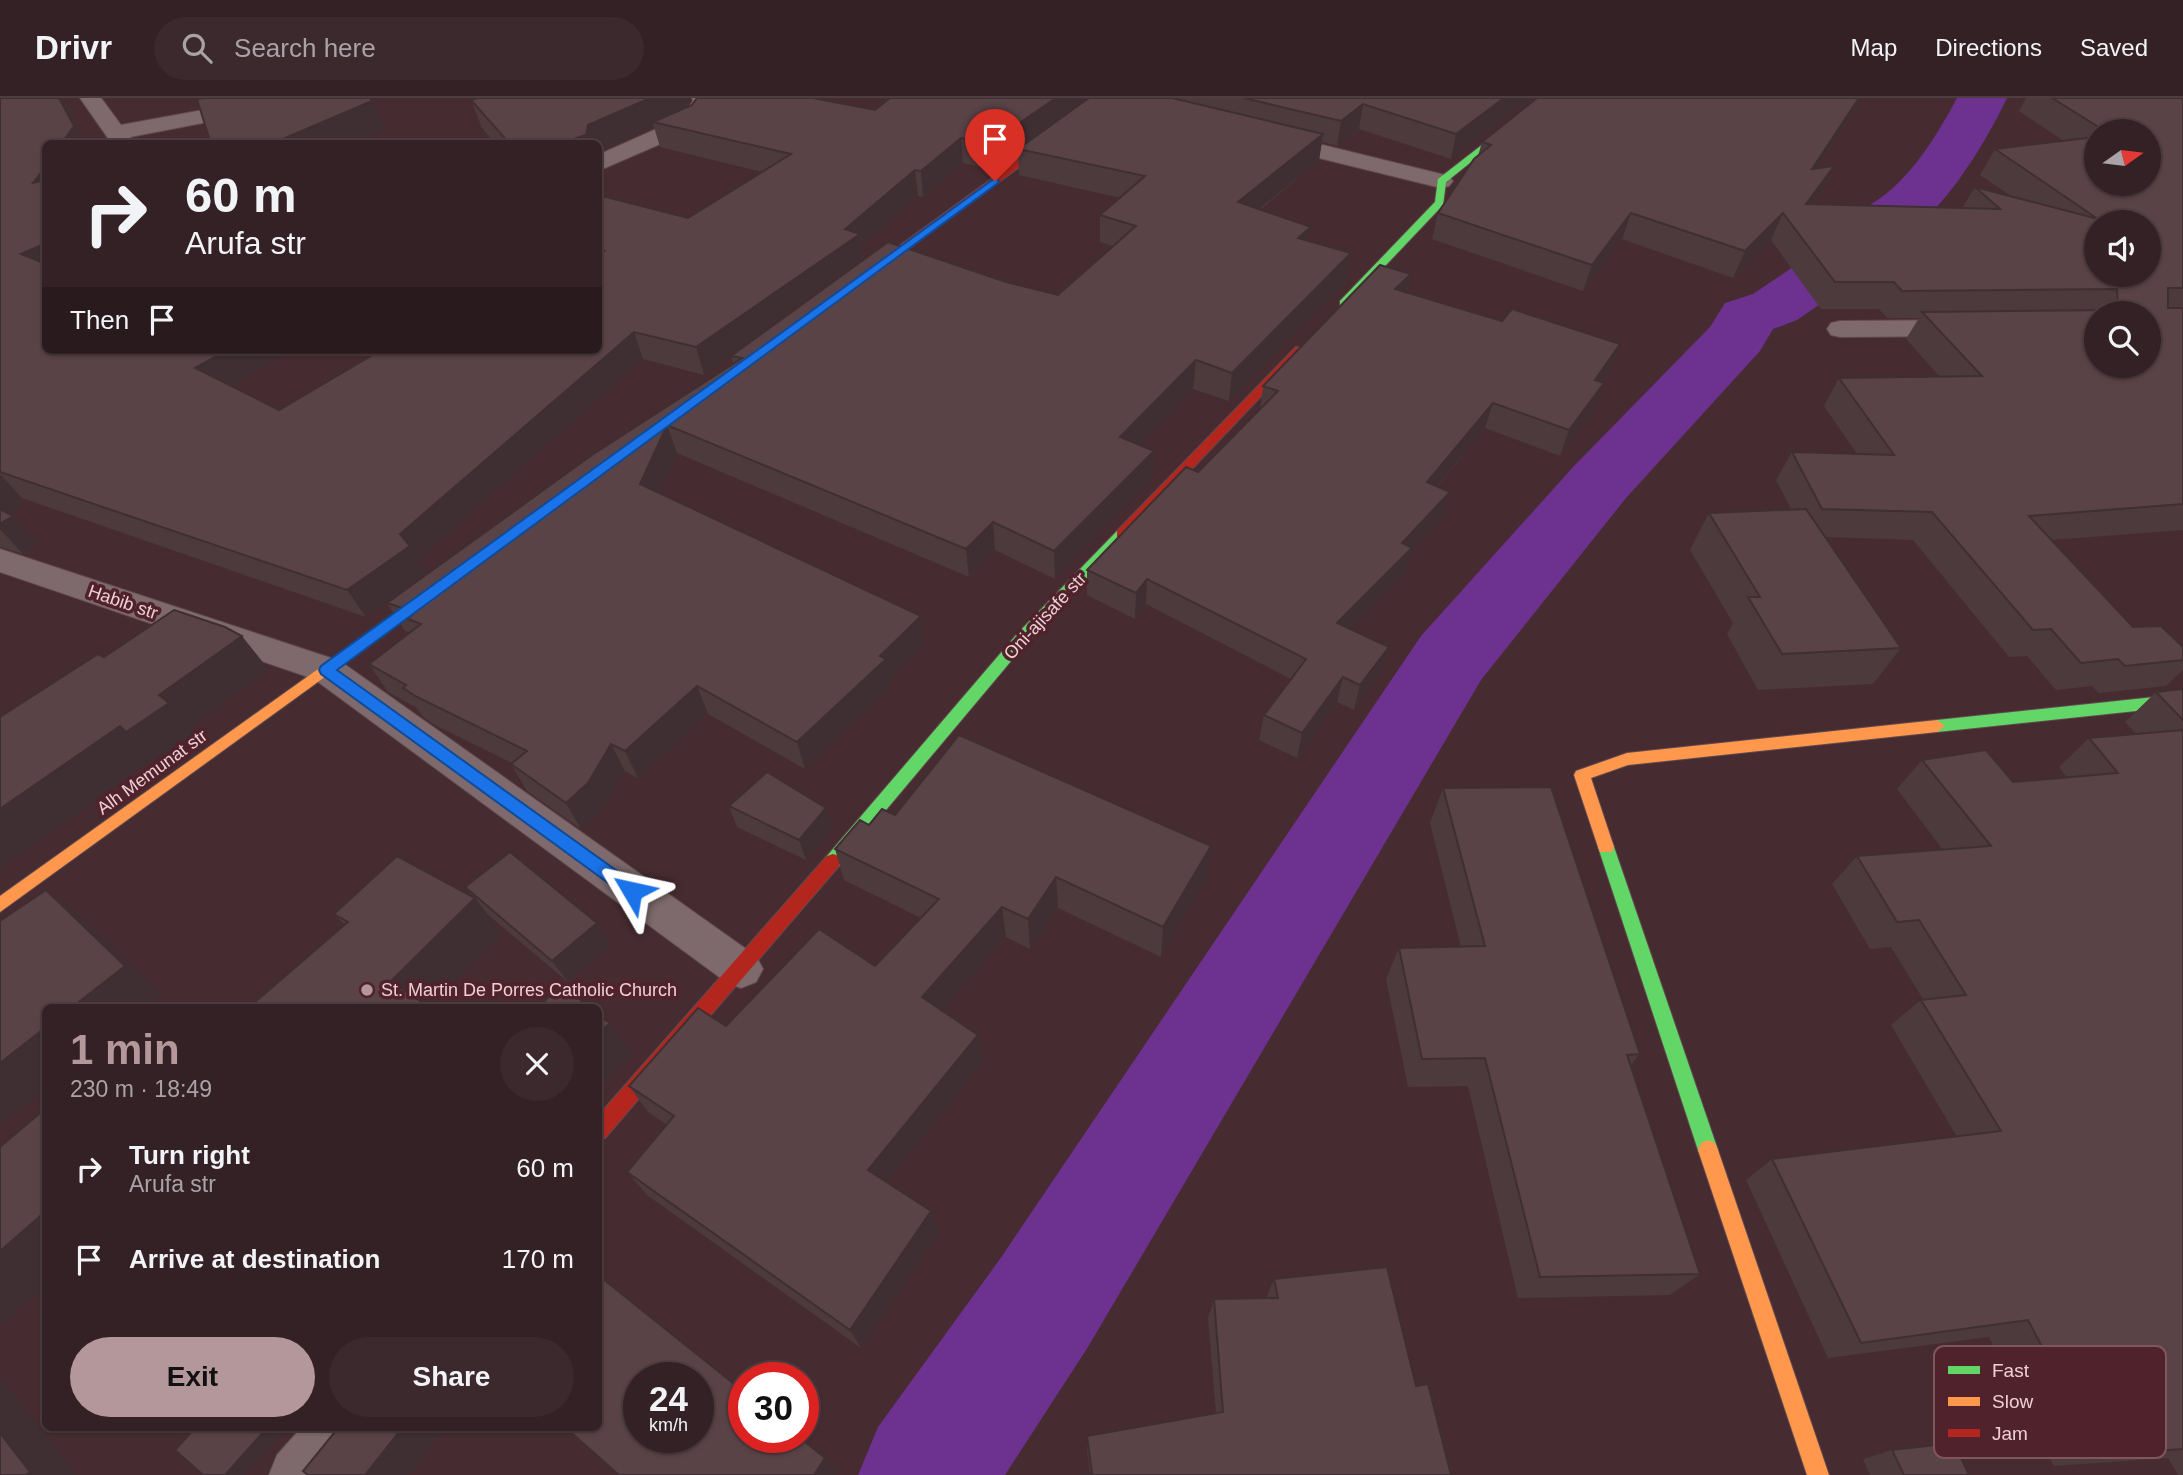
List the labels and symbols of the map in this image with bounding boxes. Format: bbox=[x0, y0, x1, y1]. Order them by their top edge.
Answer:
pin bbox=[965, 109, 1025, 181]
north arrow bbox=[2084, 119, 2161, 196]
street label: Oni-ajisafe str bbox=[1000, 569, 1090, 663]
street label: Habib str bbox=[86, 581, 160, 623]
street label: Alh Memunat str bbox=[93, 725, 211, 819]
position arrow bbox=[595, 854, 669, 928]
place label: St. Martin De Porres Catholic Church bbox=[381, 980, 677, 1000]
marker: St. Martin De Porres Catholic Church bbox=[359, 982, 375, 998]
legend bbox=[1934, 1346, 2166, 1458]
text: Fast bbox=[1992, 1360, 2030, 1381]
speed limit sign: 30 bbox=[728, 1362, 819, 1453]
text: Slow bbox=[1992, 1391, 2033, 1412]
text: Jam bbox=[1992, 1423, 2028, 1444]

